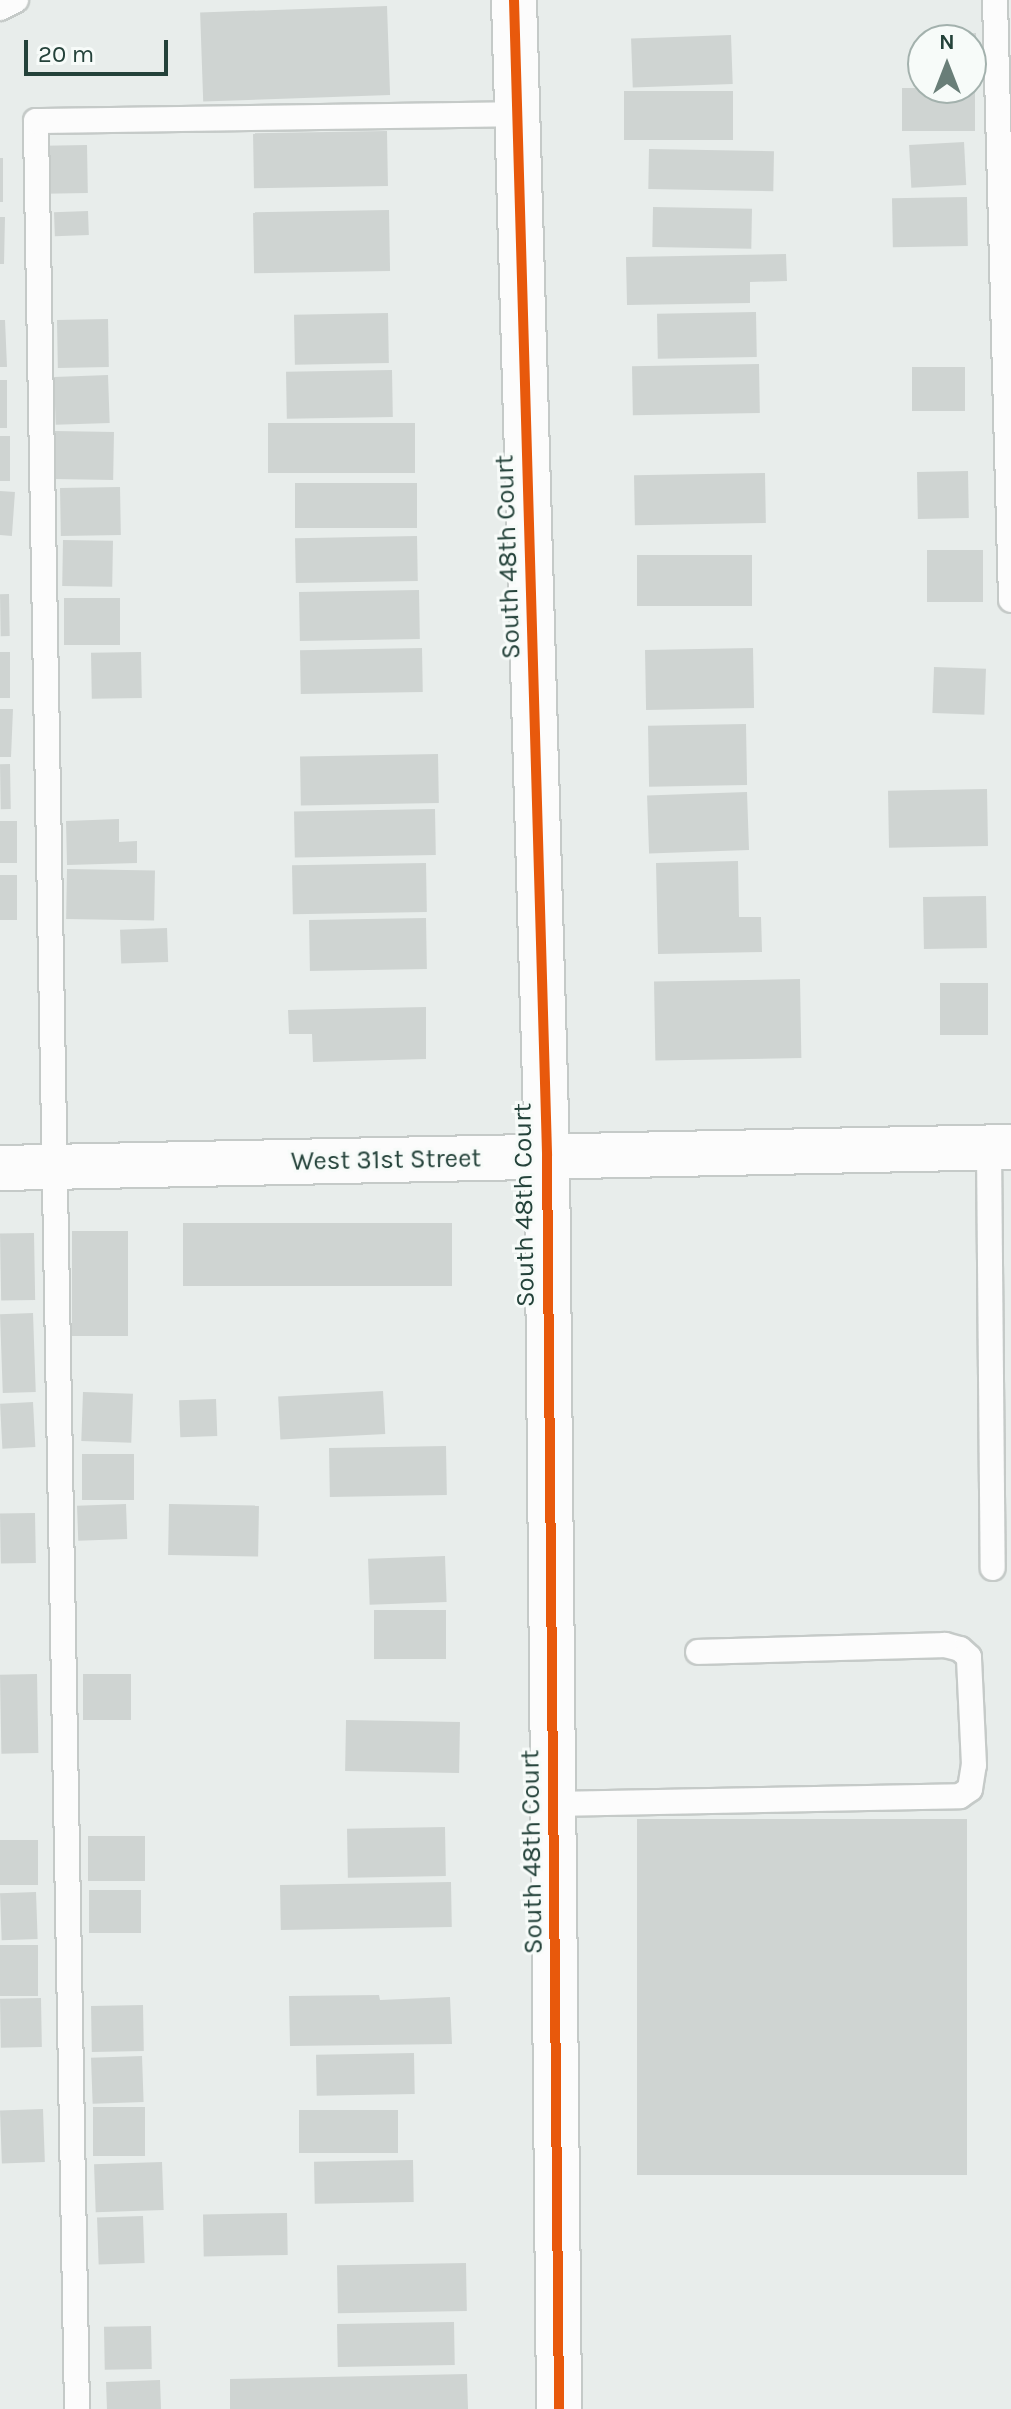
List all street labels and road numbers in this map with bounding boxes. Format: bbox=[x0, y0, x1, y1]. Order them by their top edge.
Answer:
street label: South 48th Court bbox=[489, 454, 527, 660]
street label: South 48th Court bbox=[507, 1102, 541, 1308]
street label: West 31st Street bbox=[291, 1143, 481, 1177]
street label: South 48th Court bbox=[515, 1749, 549, 1955]

